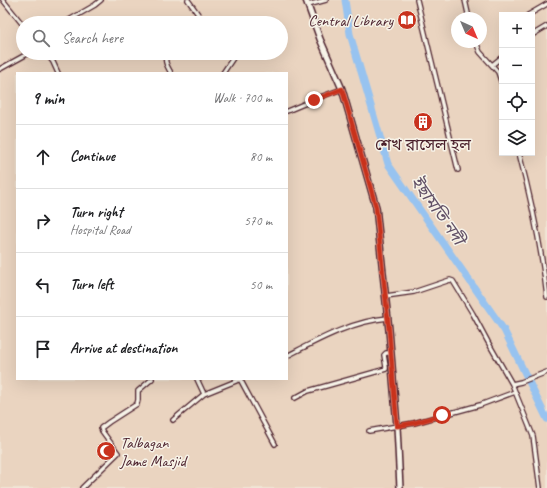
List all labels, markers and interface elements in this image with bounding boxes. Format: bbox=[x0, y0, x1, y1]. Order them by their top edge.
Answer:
library icon: Central Library bbox=[396, 9, 418, 31]
place label: Central Library bbox=[308, 11, 395, 31]
north arrow bbox=[451, 12, 487, 48]
map controls bbox=[499, 12, 535, 156]
button: + bbox=[499, 12, 535, 48]
search box bbox=[16, 16, 288, 60]
icon: search bbox=[30, 27, 52, 49]
text: Search here bbox=[62, 29, 123, 48]
button: − bbox=[499, 48, 535, 84]
button: locate bbox=[499, 84, 535, 120]
text: 9 min bbox=[32, 88, 64, 109]
text: Walk · 700 m bbox=[213, 90, 272, 106]
route end bbox=[305, 91, 323, 109]
building icon: শেখ রাসেল হল bbox=[412, 111, 434, 133]
button: layers bbox=[499, 120, 535, 156]
place label: শেখ রাসেল হল bbox=[375, 135, 471, 155]
icon: ahead bbox=[32, 146, 54, 168]
text: Continue bbox=[70, 147, 115, 166]
text: 80 m bbox=[250, 149, 272, 165]
water label: ইছামতি নদী bbox=[406, 172, 471, 252]
text: Turn right bbox=[70, 203, 123, 222]
icon: right bbox=[32, 210, 54, 232]
text: 570 m bbox=[244, 213, 272, 229]
text: Hospital Road bbox=[70, 222, 130, 238]
icon: left bbox=[32, 274, 54, 296]
text: Turn left bbox=[70, 275, 113, 294]
text: 50 m bbox=[250, 277, 272, 293]
icon: arrive bbox=[32, 338, 54, 360]
text: Arrive at destination bbox=[70, 339, 177, 358]
route start bbox=[433, 406, 451, 424]
place label: Talbagan Jame Masjid bbox=[119, 433, 189, 471]
mosque icon: Talbagan Jame Masjid bbox=[95, 440, 117, 462]

